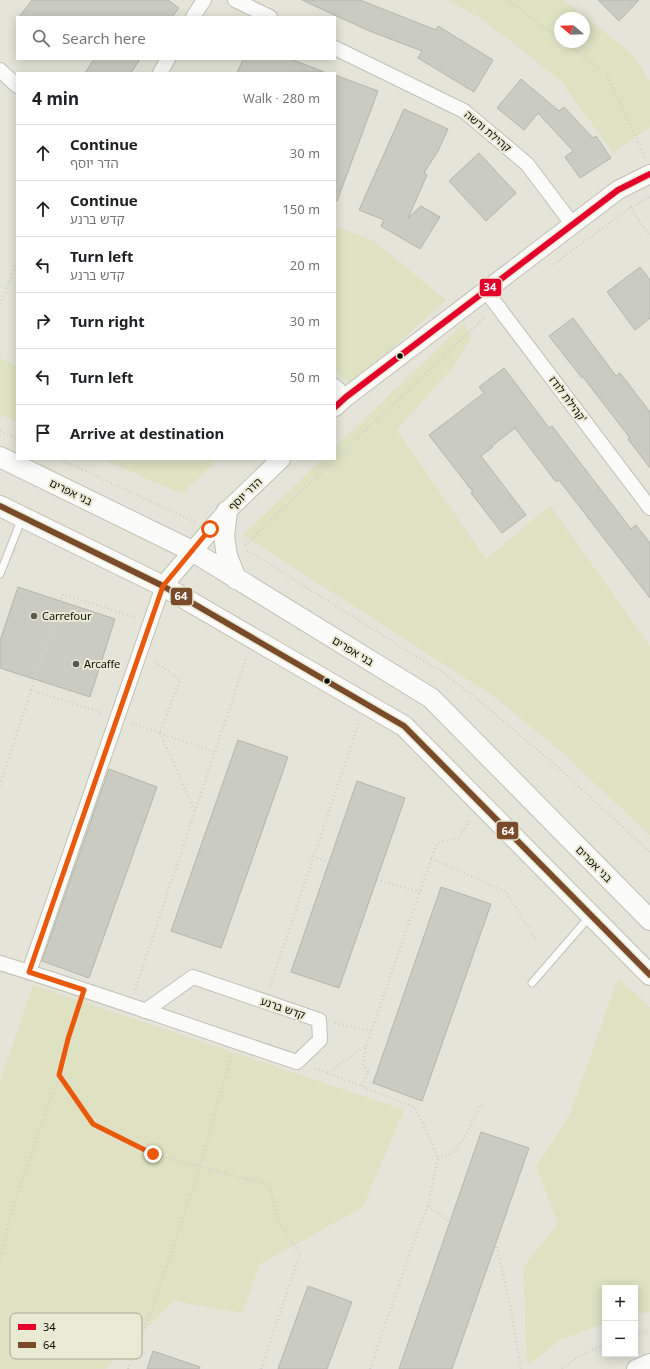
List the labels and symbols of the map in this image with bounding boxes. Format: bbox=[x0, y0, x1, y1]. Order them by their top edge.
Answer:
north arrow bbox=[554, 12, 590, 48]
street label: קהילת ורשה bbox=[462, 107, 515, 155]
line badge: 34 bbox=[479, 278, 502, 297]
text: 34 bbox=[484, 279, 497, 294]
unlabelled marker bbox=[395, 351, 405, 361]
street label: קהילת לודז' bbox=[546, 373, 591, 425]
street label: הדר יוסף bbox=[225, 474, 265, 513]
street label: בני אפרים bbox=[47, 475, 95, 508]
route start bbox=[201, 520, 219, 538]
line badge: 64 bbox=[170, 587, 193, 606]
text: 64 bbox=[175, 588, 188, 603]
place label: Carrefour bbox=[42, 608, 92, 623]
marker: Carrefour bbox=[29, 611, 39, 621]
street label: בני אפרים bbox=[330, 632, 377, 669]
place label: Arcaffe bbox=[84, 656, 120, 671]
marker: Arcaffe bbox=[71, 659, 81, 669]
unlabelled marker bbox=[322, 676, 332, 686]
line badge: 64 bbox=[496, 821, 519, 840]
text: 64 bbox=[502, 823, 515, 838]
street label: בני אפרים bbox=[573, 842, 616, 885]
street label: קדש ברנע bbox=[259, 993, 308, 1022]
route end bbox=[144, 1145, 162, 1163]
legend bbox=[10, 1313, 142, 1359]
text: 34 bbox=[43, 1319, 56, 1334]
text: 64 bbox=[43, 1337, 56, 1352]

